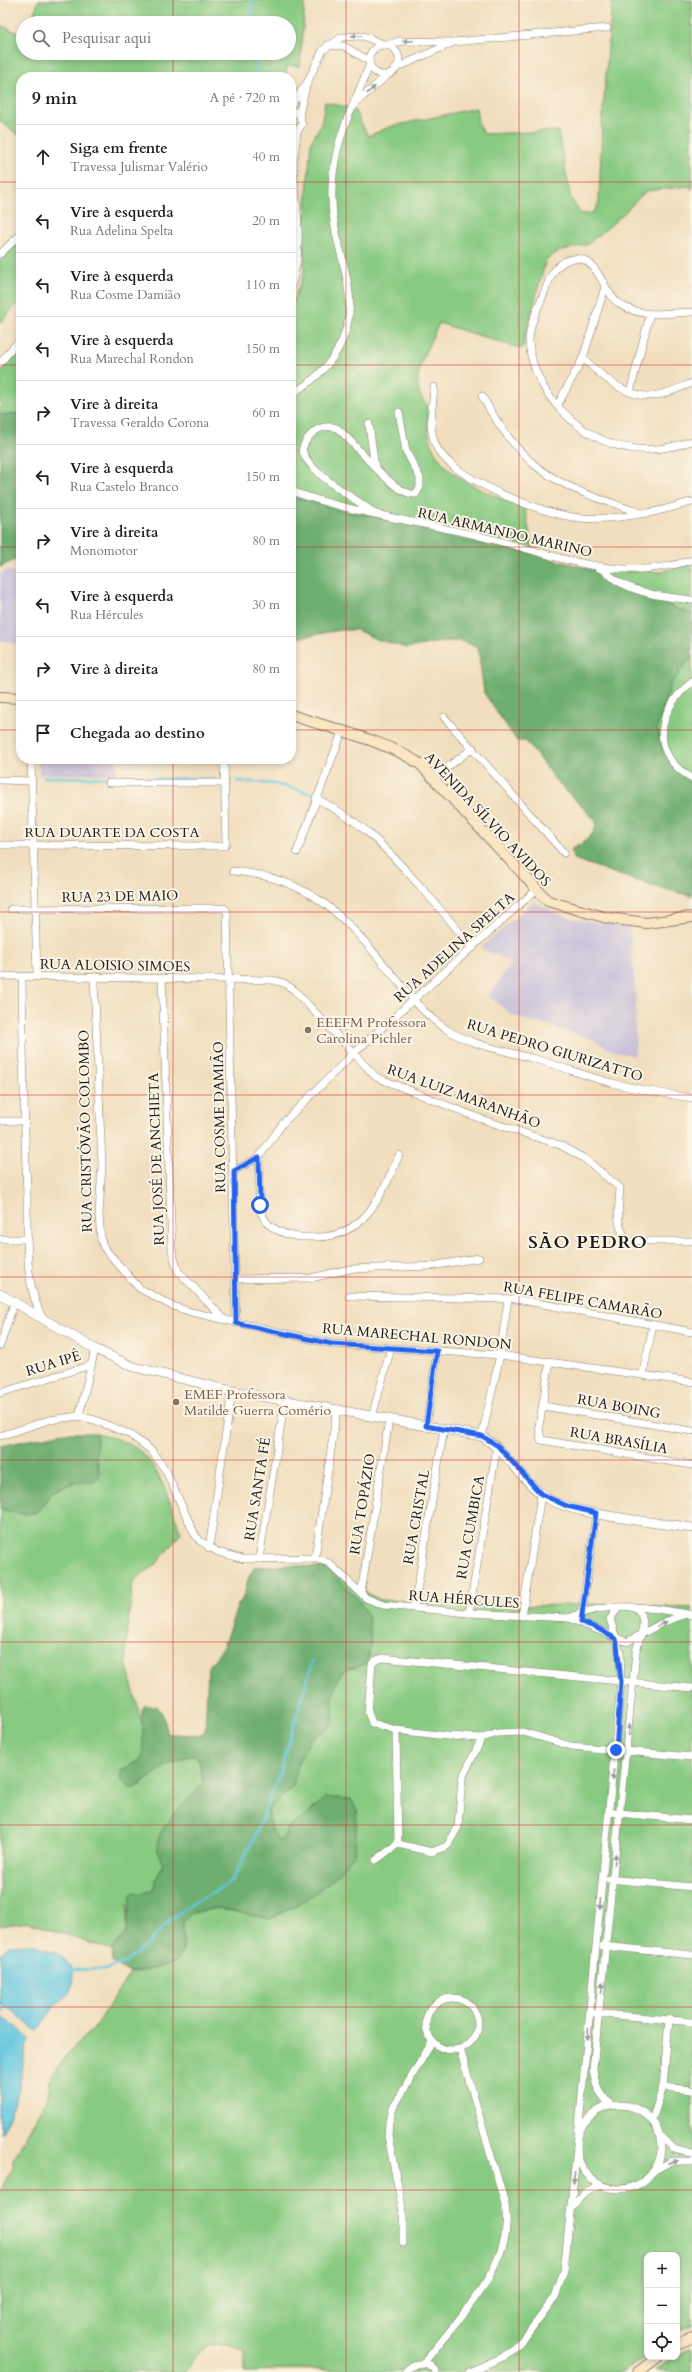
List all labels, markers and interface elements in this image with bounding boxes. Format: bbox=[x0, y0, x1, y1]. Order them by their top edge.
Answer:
search box bbox=[16, 16, 296, 60]
icon: search bbox=[30, 27, 52, 49]
text: Pesquisar aqui bbox=[62, 28, 151, 48]
one-way arrow bbox=[350, 33, 363, 39]
one-way arrow bbox=[402, 37, 414, 44]
one-way arrow bbox=[365, 85, 376, 94]
text: 9 min bbox=[32, 87, 77, 110]
text: A pé · 720 m bbox=[210, 89, 280, 107]
text: Siga em frente bbox=[70, 138, 168, 158]
icon: ahead bbox=[32, 146, 54, 168]
text: 40 m bbox=[252, 148, 280, 166]
text: Travessa Julismar Valério bbox=[70, 158, 208, 176]
text: Vire à esquerda bbox=[70, 202, 174, 222]
icon: left bbox=[32, 210, 54, 232]
text: 20 m bbox=[252, 212, 280, 230]
text: Rua Adelina Spelta bbox=[70, 222, 173, 240]
text: Vire à esquerda bbox=[70, 266, 174, 286]
icon: left bbox=[32, 274, 54, 296]
text: 110 m bbox=[246, 276, 280, 294]
text: Rua Cosme Damião bbox=[70, 286, 180, 304]
text: Vire à esquerda bbox=[70, 330, 174, 350]
icon: left bbox=[32, 338, 54, 360]
text: 150 m bbox=[246, 340, 280, 358]
text: Rua Marechal Rondon bbox=[70, 350, 194, 368]
text: Vire à direita bbox=[70, 394, 158, 414]
icon: right bbox=[32, 402, 54, 424]
text: 60 m bbox=[252, 404, 280, 422]
text: Travessa Geraldo Corona bbox=[70, 414, 209, 432]
text: Vire à esquerda bbox=[70, 458, 174, 478]
icon: left bbox=[32, 466, 54, 488]
text: 150 m bbox=[246, 468, 280, 486]
text: Rua Castelo Branco bbox=[70, 478, 179, 496]
street label: RUA ARMANDO MARINO bbox=[416, 503, 594, 562]
text: Vire à direita bbox=[70, 522, 158, 542]
icon: right bbox=[32, 530, 54, 552]
text: 80 m bbox=[252, 532, 280, 550]
text: Monomotor bbox=[70, 542, 138, 560]
text: Vire à esquerda bbox=[70, 586, 174, 606]
icon: left bbox=[32, 594, 54, 616]
text: 30 m bbox=[252, 596, 280, 614]
text: Rua Hércules bbox=[70, 606, 143, 624]
icon: right bbox=[32, 658, 54, 680]
text: Vire à direita bbox=[70, 659, 158, 679]
text: 80 m bbox=[252, 660, 280, 678]
icon: arrive bbox=[32, 722, 54, 744]
text: Chegada ao destino bbox=[70, 723, 205, 743]
street label: AVENIDA SÍLVIO AVIDOS bbox=[420, 748, 555, 891]
street label: RUA DUARTE DA COSTA bbox=[24, 823, 200, 842]
street label: RUA 23 DE MAIO bbox=[61, 886, 179, 907]
street label: RUA ADELINA SPELTA bbox=[390, 888, 519, 1007]
street label: RUA ALOISIO SIMOES bbox=[40, 955, 190, 976]
place label: EEEFM Professora Carolina Pichler bbox=[316, 1013, 427, 1048]
street label: RUA PEDRO GIURIZATTO bbox=[465, 1015, 645, 1086]
marker: EEEFM Professora Carolina Pichler bbox=[303, 1025, 313, 1035]
street label: RUA CRISTÓVÃO COLOMBO bbox=[74, 1030, 97, 1232]
street label: RUA COSME DAMIÃO bbox=[209, 1041, 230, 1193]
street label: RUA LUIZ MARANHÃO bbox=[385, 1060, 543, 1133]
street label: RUA JOSÉ DE ANCHIETA bbox=[144, 1072, 169, 1246]
route start bbox=[251, 1196, 269, 1214]
district label: SÃO PEDRO bbox=[528, 1230, 648, 1255]
street label: RUA FELIPE CAMARÃO bbox=[502, 1277, 664, 1324]
street label: RUA MARECHAL RONDON bbox=[321, 1319, 513, 1354]
street label: RUA IPÊ bbox=[23, 1346, 83, 1381]
place label: EMEF Professora Matilde Guerra Comério bbox=[184, 1385, 331, 1420]
street label: RUA BOING bbox=[576, 1390, 662, 1423]
marker: EMEF Professora Matilde Guerra Comério bbox=[171, 1397, 181, 1407]
street label: RUA BRASÍLIA bbox=[569, 1423, 669, 1458]
street label: RUA SANTA FÉ bbox=[240, 1436, 275, 1542]
street label: RUA TOPÁZIO bbox=[345, 1452, 380, 1556]
street label: RUA CRISTAL bbox=[399, 1468, 434, 1566]
street label: RUA CUMBICA bbox=[452, 1474, 489, 1581]
street label: RUA HÉRCULES bbox=[408, 1586, 520, 1613]
one-way arrow bbox=[656, 1621, 667, 1627]
one-way arrow bbox=[625, 1724, 632, 1736]
route end bbox=[607, 1741, 625, 1759]
one-way arrow bbox=[610, 1769, 616, 1781]
one-way arrow bbox=[612, 1853, 619, 1865]
one-way arrow bbox=[597, 1898, 604, 1910]
one-way arrow bbox=[598, 1982, 605, 1994]
one-way arrow bbox=[585, 2028, 591, 2040]
one-way arrow bbox=[667, 2158, 679, 2164]
one-way arrow bbox=[570, 2172, 577, 2184]
map controls bbox=[644, 2252, 680, 2360]
button: + bbox=[644, 2252, 680, 2288]
button: − bbox=[644, 2288, 680, 2324]
button: locate bbox=[644, 2324, 680, 2360]

